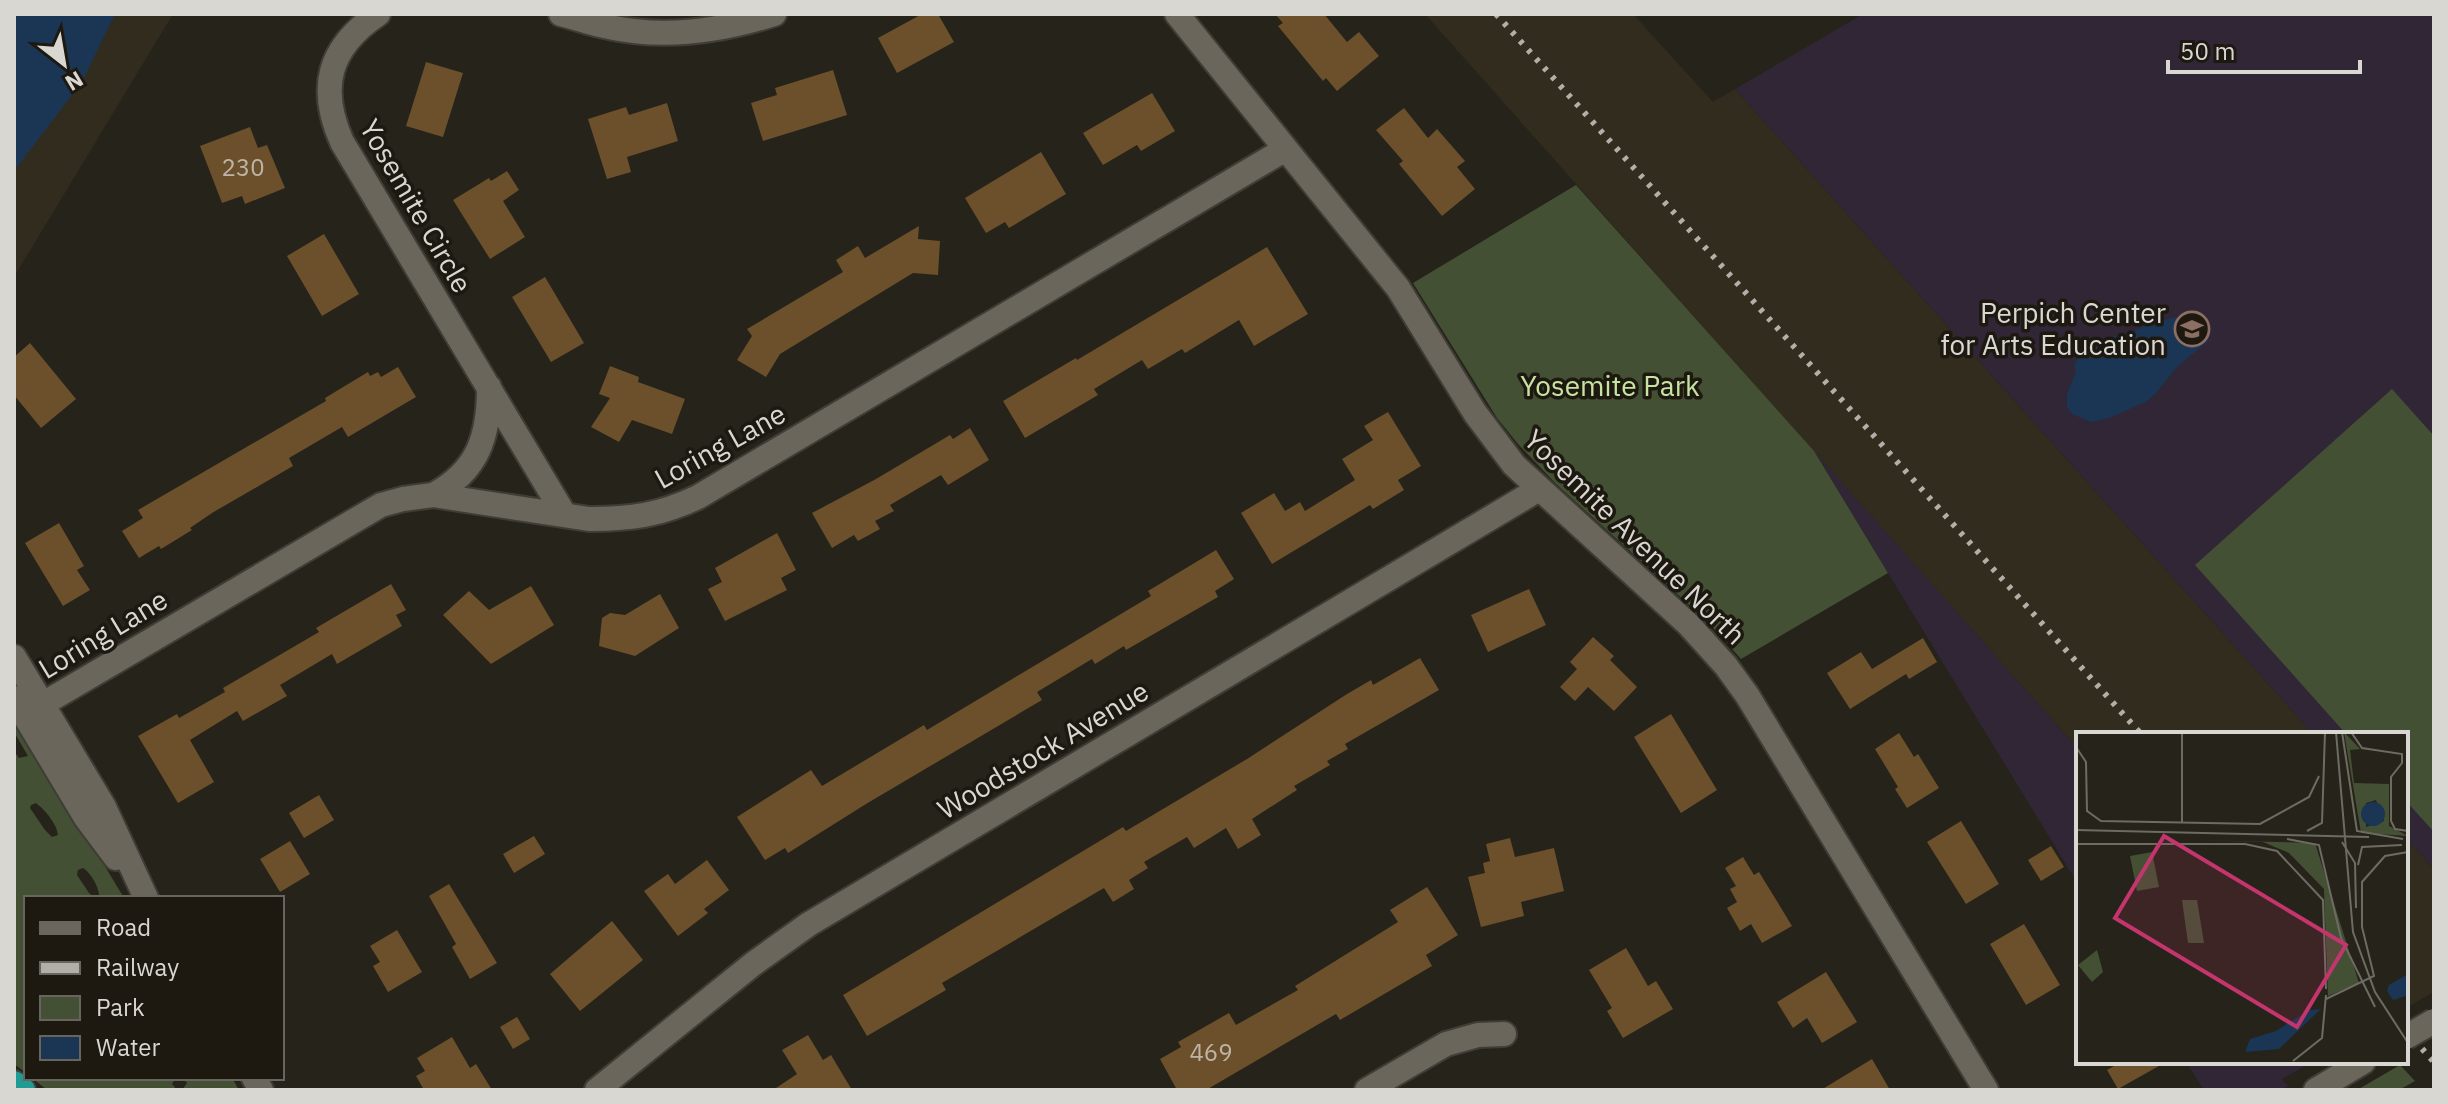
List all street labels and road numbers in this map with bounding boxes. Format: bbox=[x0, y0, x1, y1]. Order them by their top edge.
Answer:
street label: Yosemite Circle bbox=[352, 112, 481, 299]
street label: Loring Lane bbox=[648, 394, 792, 497]
street label: Yosemite Avenue North bbox=[1516, 421, 1754, 652]
street label: Loring Lane bbox=[31, 581, 174, 687]
street label: Woodstock Avenue bbox=[930, 672, 1155, 827]

